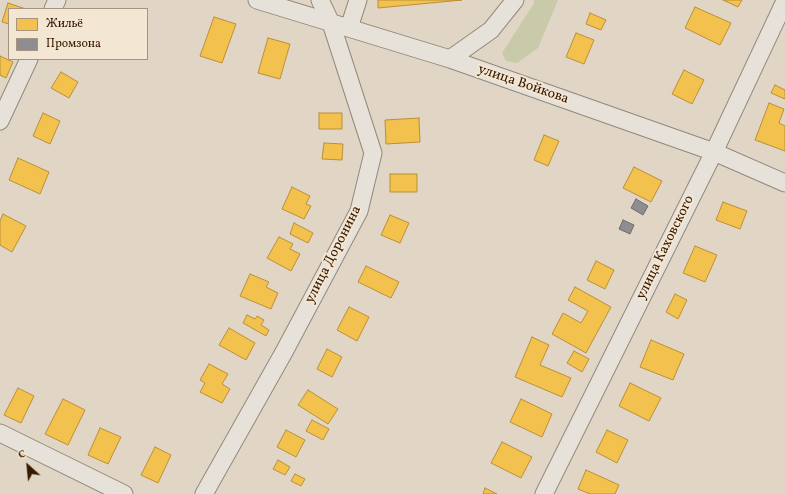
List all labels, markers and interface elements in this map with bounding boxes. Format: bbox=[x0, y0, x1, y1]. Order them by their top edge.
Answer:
legend bbox=[8, 8, 148, 60]
text: Жильё bbox=[46, 16, 83, 32]
text: Промзона bbox=[46, 36, 101, 52]
street label: улица Войкова bbox=[475, 62, 571, 108]
street label: улица Каховского bbox=[633, 193, 699, 303]
street label: улица Доронина bbox=[302, 203, 366, 307]
north arrow bbox=[8, 446, 48, 486]
text: С bbox=[16, 447, 29, 463]

